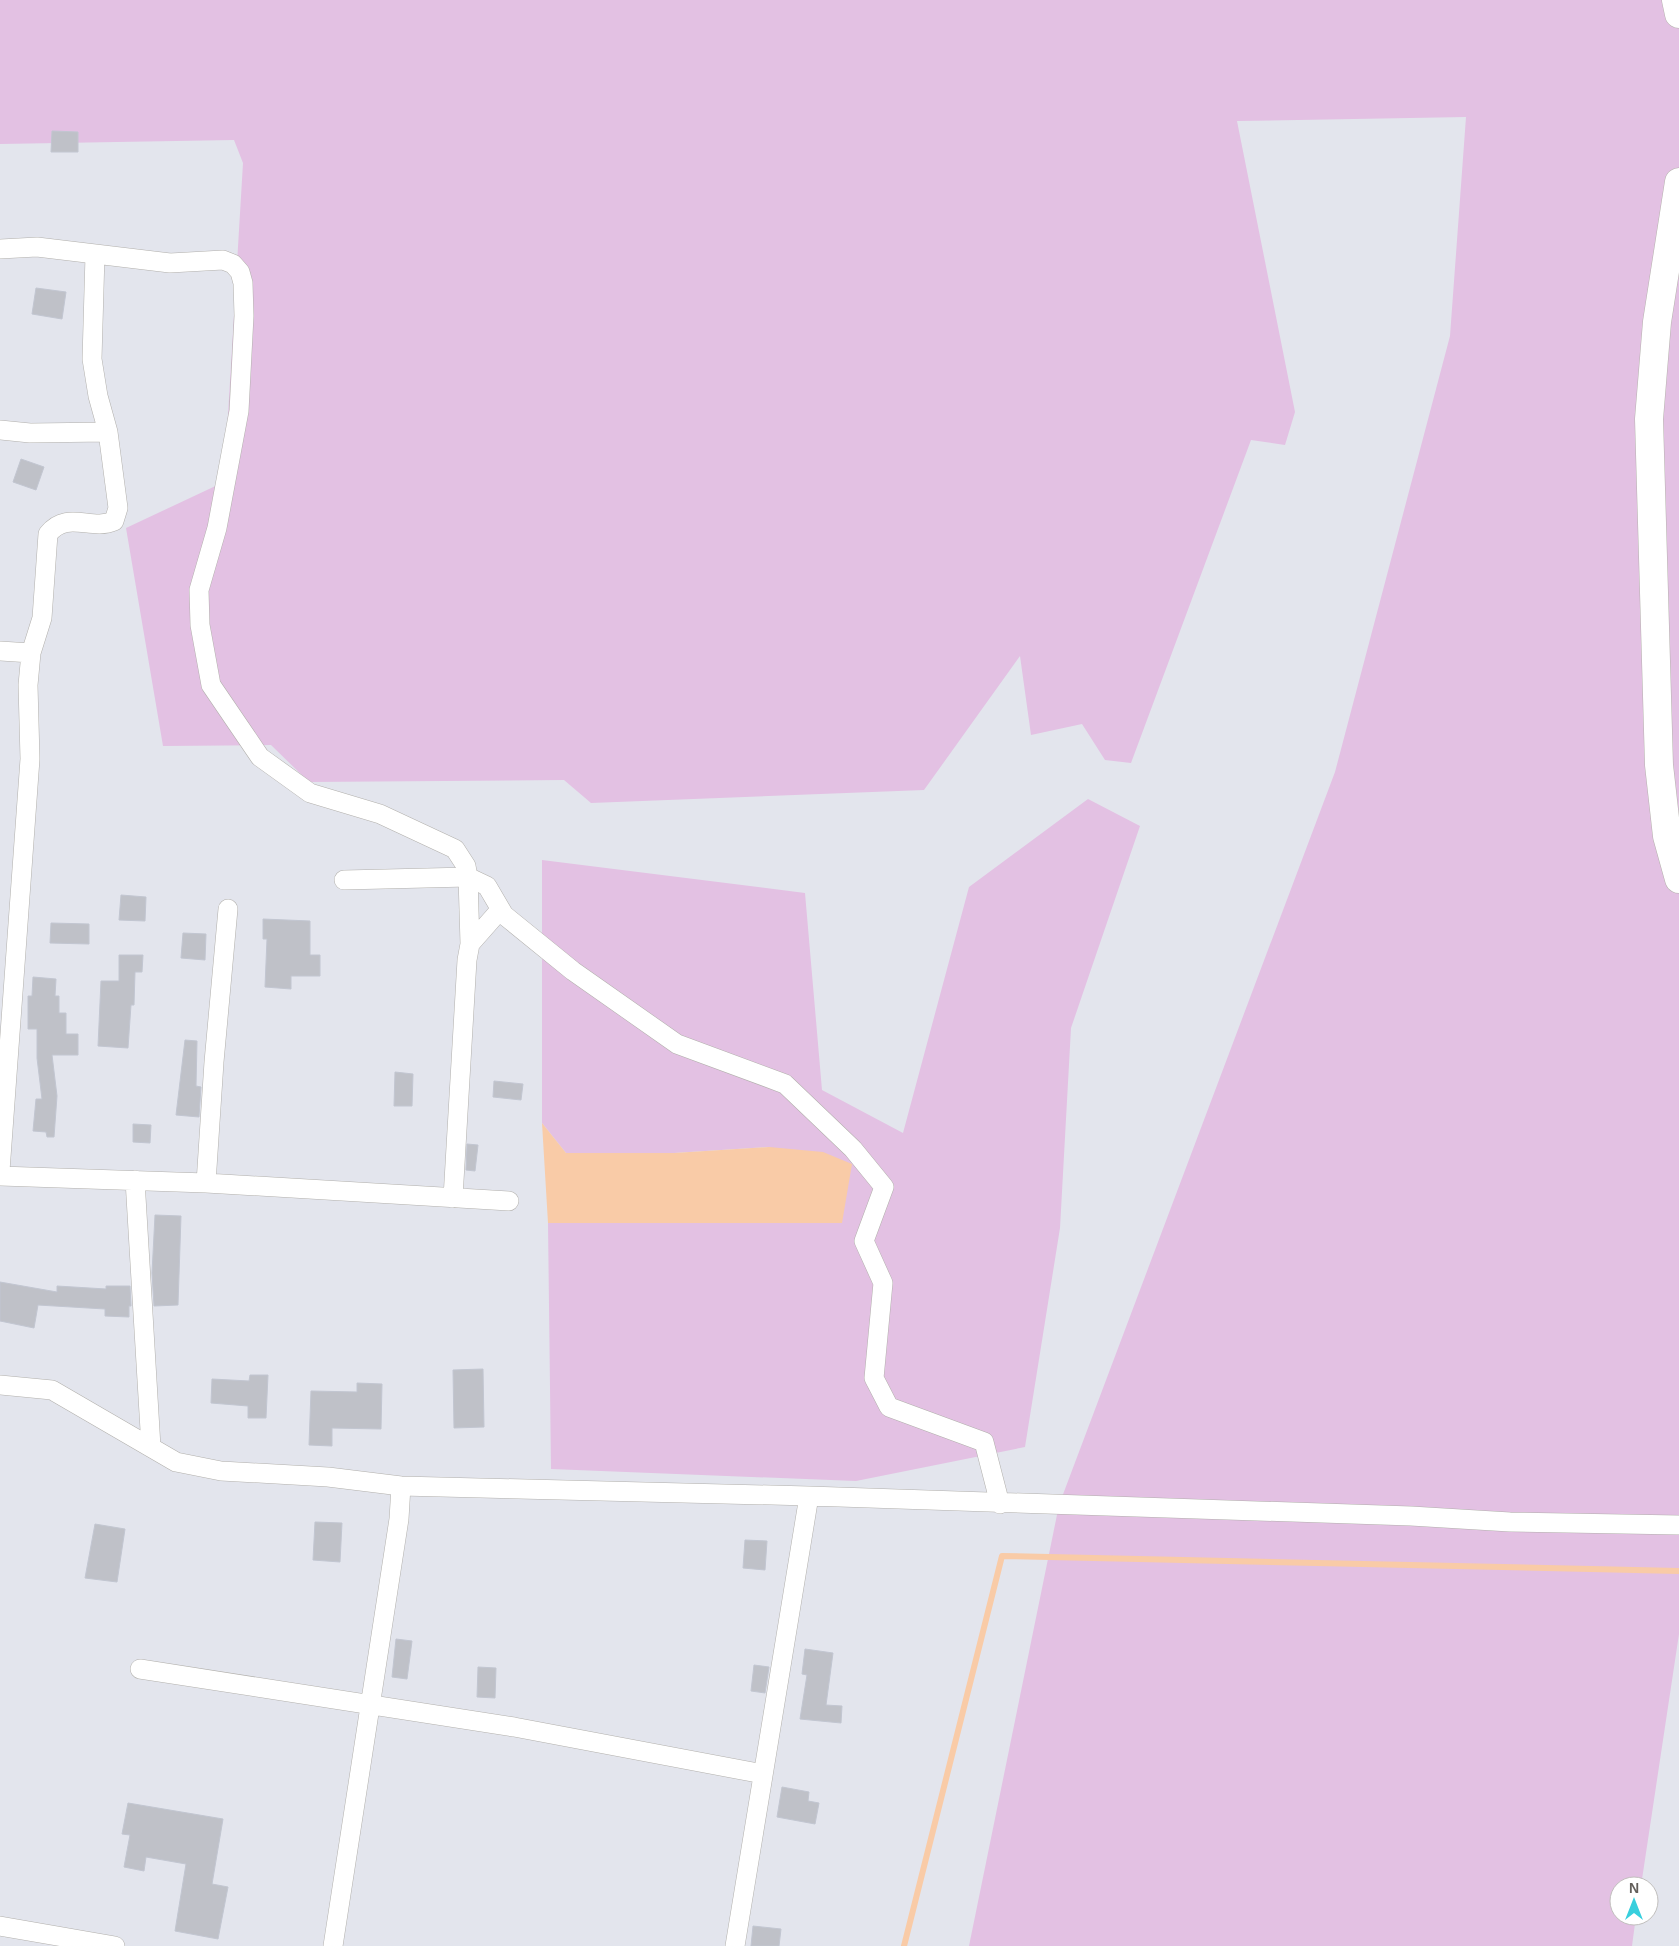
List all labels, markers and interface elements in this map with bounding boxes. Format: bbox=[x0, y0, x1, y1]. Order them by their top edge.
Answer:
north arrow bbox=[1609, 1876, 1659, 1926]
text: N bbox=[1629, 1880, 1639, 1896]

